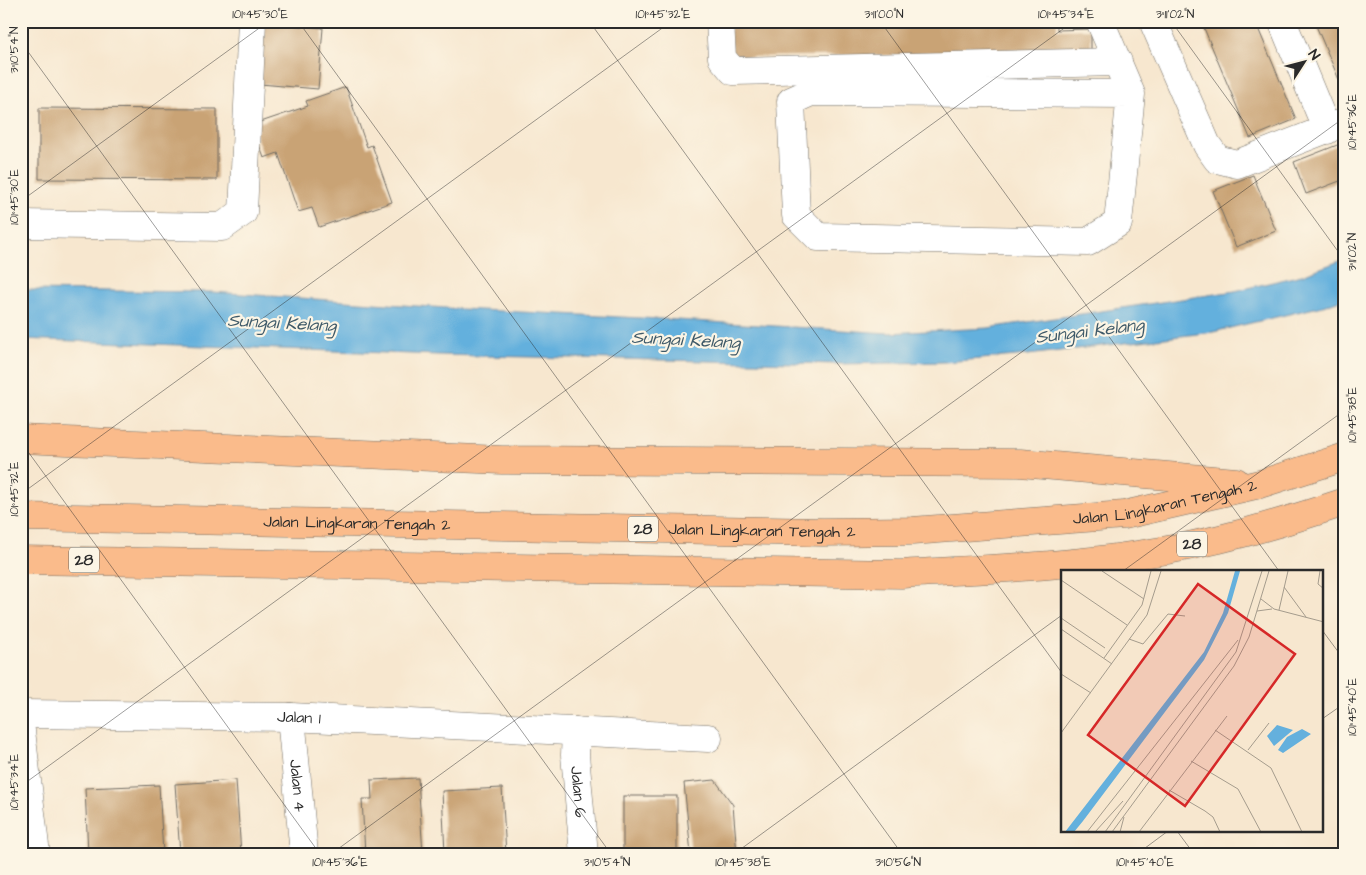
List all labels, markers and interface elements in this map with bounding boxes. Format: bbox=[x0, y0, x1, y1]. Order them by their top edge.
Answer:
text: 101°45'30"E bbox=[232, 6, 288, 23]
text: 101°45'32"E bbox=[636, 6, 690, 23]
text: 3°11'00"N bbox=[864, 6, 904, 23]
text: 101°45'34"E bbox=[1038, 6, 1094, 23]
text: 3°11'02"N bbox=[1156, 6, 1195, 23]
text: 3°10'54"N bbox=[6, 26, 23, 73]
north arrow bbox=[1278, 38, 1328, 88]
text: N bbox=[1303, 46, 1325, 65]
text: 101°45'36"E bbox=[1344, 94, 1361, 150]
text: 101°45'30"E bbox=[6, 169, 23, 225]
text: 3°11'02"N bbox=[1344, 232, 1361, 271]
water label: Sungai Kelang bbox=[227, 308, 339, 339]
water label: Sungai Kelang bbox=[1034, 312, 1147, 351]
water label: Sungai Kelang bbox=[631, 325, 743, 356]
text: 101°45'38"E bbox=[1344, 387, 1361, 443]
text: 101°45'32"E bbox=[6, 462, 23, 516]
street label: Jalan Lingkaran Tengah 2 bbox=[1072, 474, 1259, 530]
street label: Jalan Lingkaran Tengah 2 bbox=[263, 511, 451, 536]
road number: 28 bbox=[628, 516, 658, 542]
street label: Jalan Lingkaran Tengah 2 bbox=[668, 518, 856, 544]
road number: 28 bbox=[1177, 532, 1207, 556]
road number: 28 bbox=[69, 548, 99, 572]
inset map bbox=[1061, 570, 1324, 832]
text: 101°45'40"E bbox=[1344, 678, 1361, 736]
street label: Jalan 1 bbox=[277, 706, 321, 729]
text: 101°45'34"E bbox=[6, 754, 23, 810]
street label: Jalan 4 bbox=[284, 758, 311, 813]
street label: Jalan 6 bbox=[565, 765, 592, 819]
text: 101°45'36"E bbox=[312, 854, 368, 871]
text: 3°10'54"N bbox=[584, 854, 631, 871]
text: 101°45'38"E bbox=[715, 854, 771, 871]
text: 3°10'56"N bbox=[875, 854, 922, 871]
text: 101°45'40"E bbox=[1116, 854, 1174, 871]

